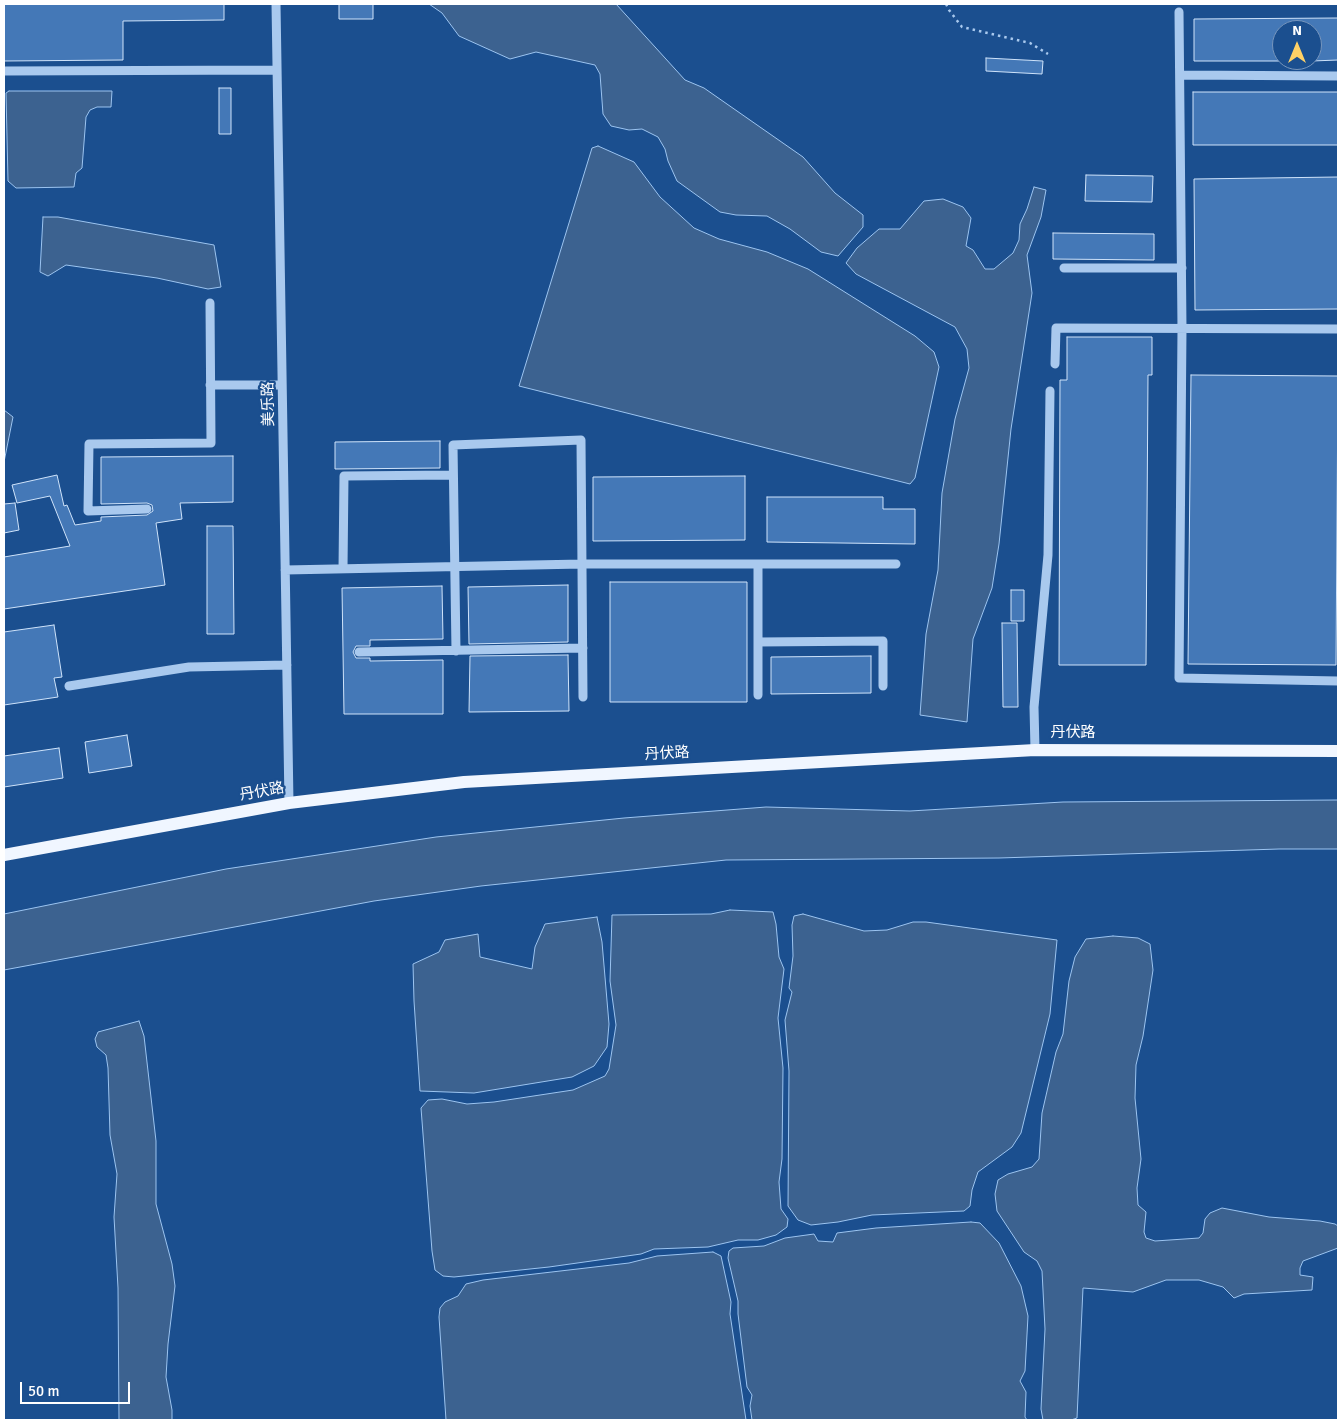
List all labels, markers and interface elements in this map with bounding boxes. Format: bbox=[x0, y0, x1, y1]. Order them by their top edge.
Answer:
north arrow bbox=[1272, 20, 1322, 70]
text: N bbox=[1292, 22, 1302, 39]
street label: 美乐路 bbox=[260, 381, 278, 427]
street label: 丹伏路 bbox=[1051, 724, 1095, 742]
street label: 丹伏路 bbox=[644, 744, 690, 764]
street label: 丹伏路 bbox=[238, 779, 286, 805]
scale bar bbox=[22, 1372, 132, 1404]
text: 50 m bbox=[28, 1382, 59, 1400]

